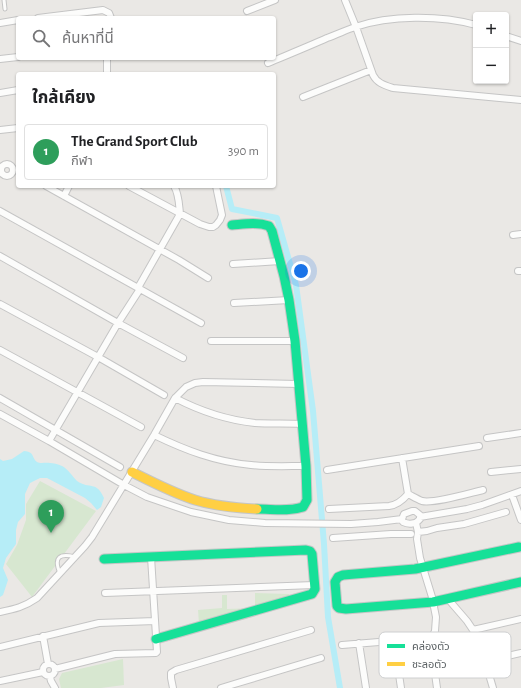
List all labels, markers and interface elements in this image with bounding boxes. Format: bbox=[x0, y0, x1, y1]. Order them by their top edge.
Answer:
map controls bbox=[473, 12, 509, 84]
button: + bbox=[473, 12, 509, 48]
search box bbox=[16, 16, 276, 60]
icon: search bbox=[30, 27, 52, 49]
text: ค้นหาที่นี่ bbox=[62, 31, 114, 46]
button: − bbox=[473, 48, 509, 84]
text: ใกล้เคียง bbox=[32, 89, 95, 106]
text: The Grand Sport Club bbox=[71, 134, 198, 149]
text: 1 bbox=[44, 145, 48, 158]
text: 390 m bbox=[228, 145, 259, 158]
text: กีฬา bbox=[71, 155, 93, 168]
your location bbox=[291, 261, 311, 281]
pin: 1 bbox=[38, 500, 64, 533]
legend bbox=[379, 632, 511, 678]
text: คล่องตัว bbox=[412, 640, 450, 652]
text: ชะลอตัว bbox=[412, 659, 447, 670]

